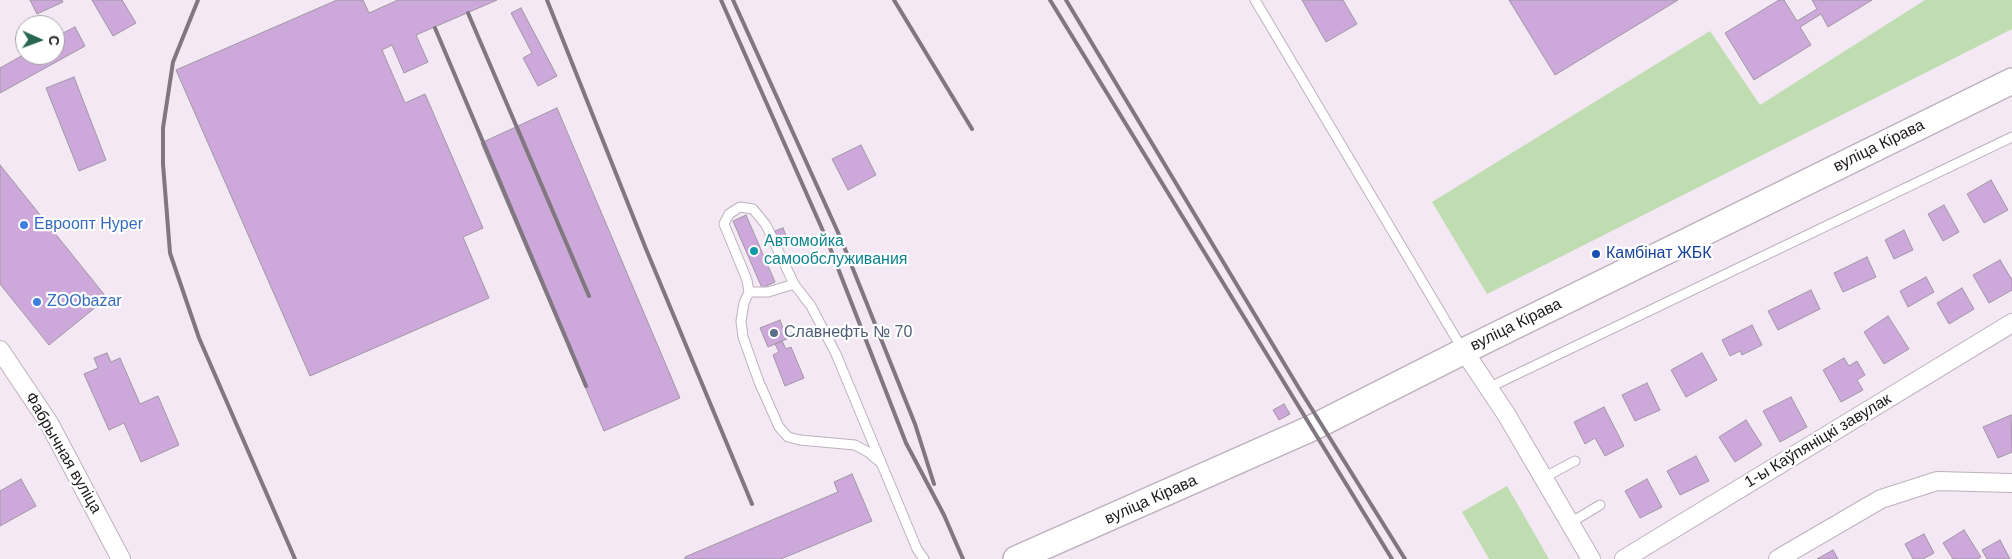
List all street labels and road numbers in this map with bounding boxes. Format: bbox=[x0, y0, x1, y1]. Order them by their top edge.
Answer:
street label: вуліца Кірава bbox=[1830, 116, 1928, 176]
street label: вуліца Кірава bbox=[1467, 295, 1565, 355]
street label: Фабрычная вуліца bbox=[21, 389, 105, 517]
street label: 1-ы Каўпяніцкі завулак bbox=[1741, 390, 1895, 492]
street label: вуліца Кірава bbox=[1102, 471, 1200, 529]

